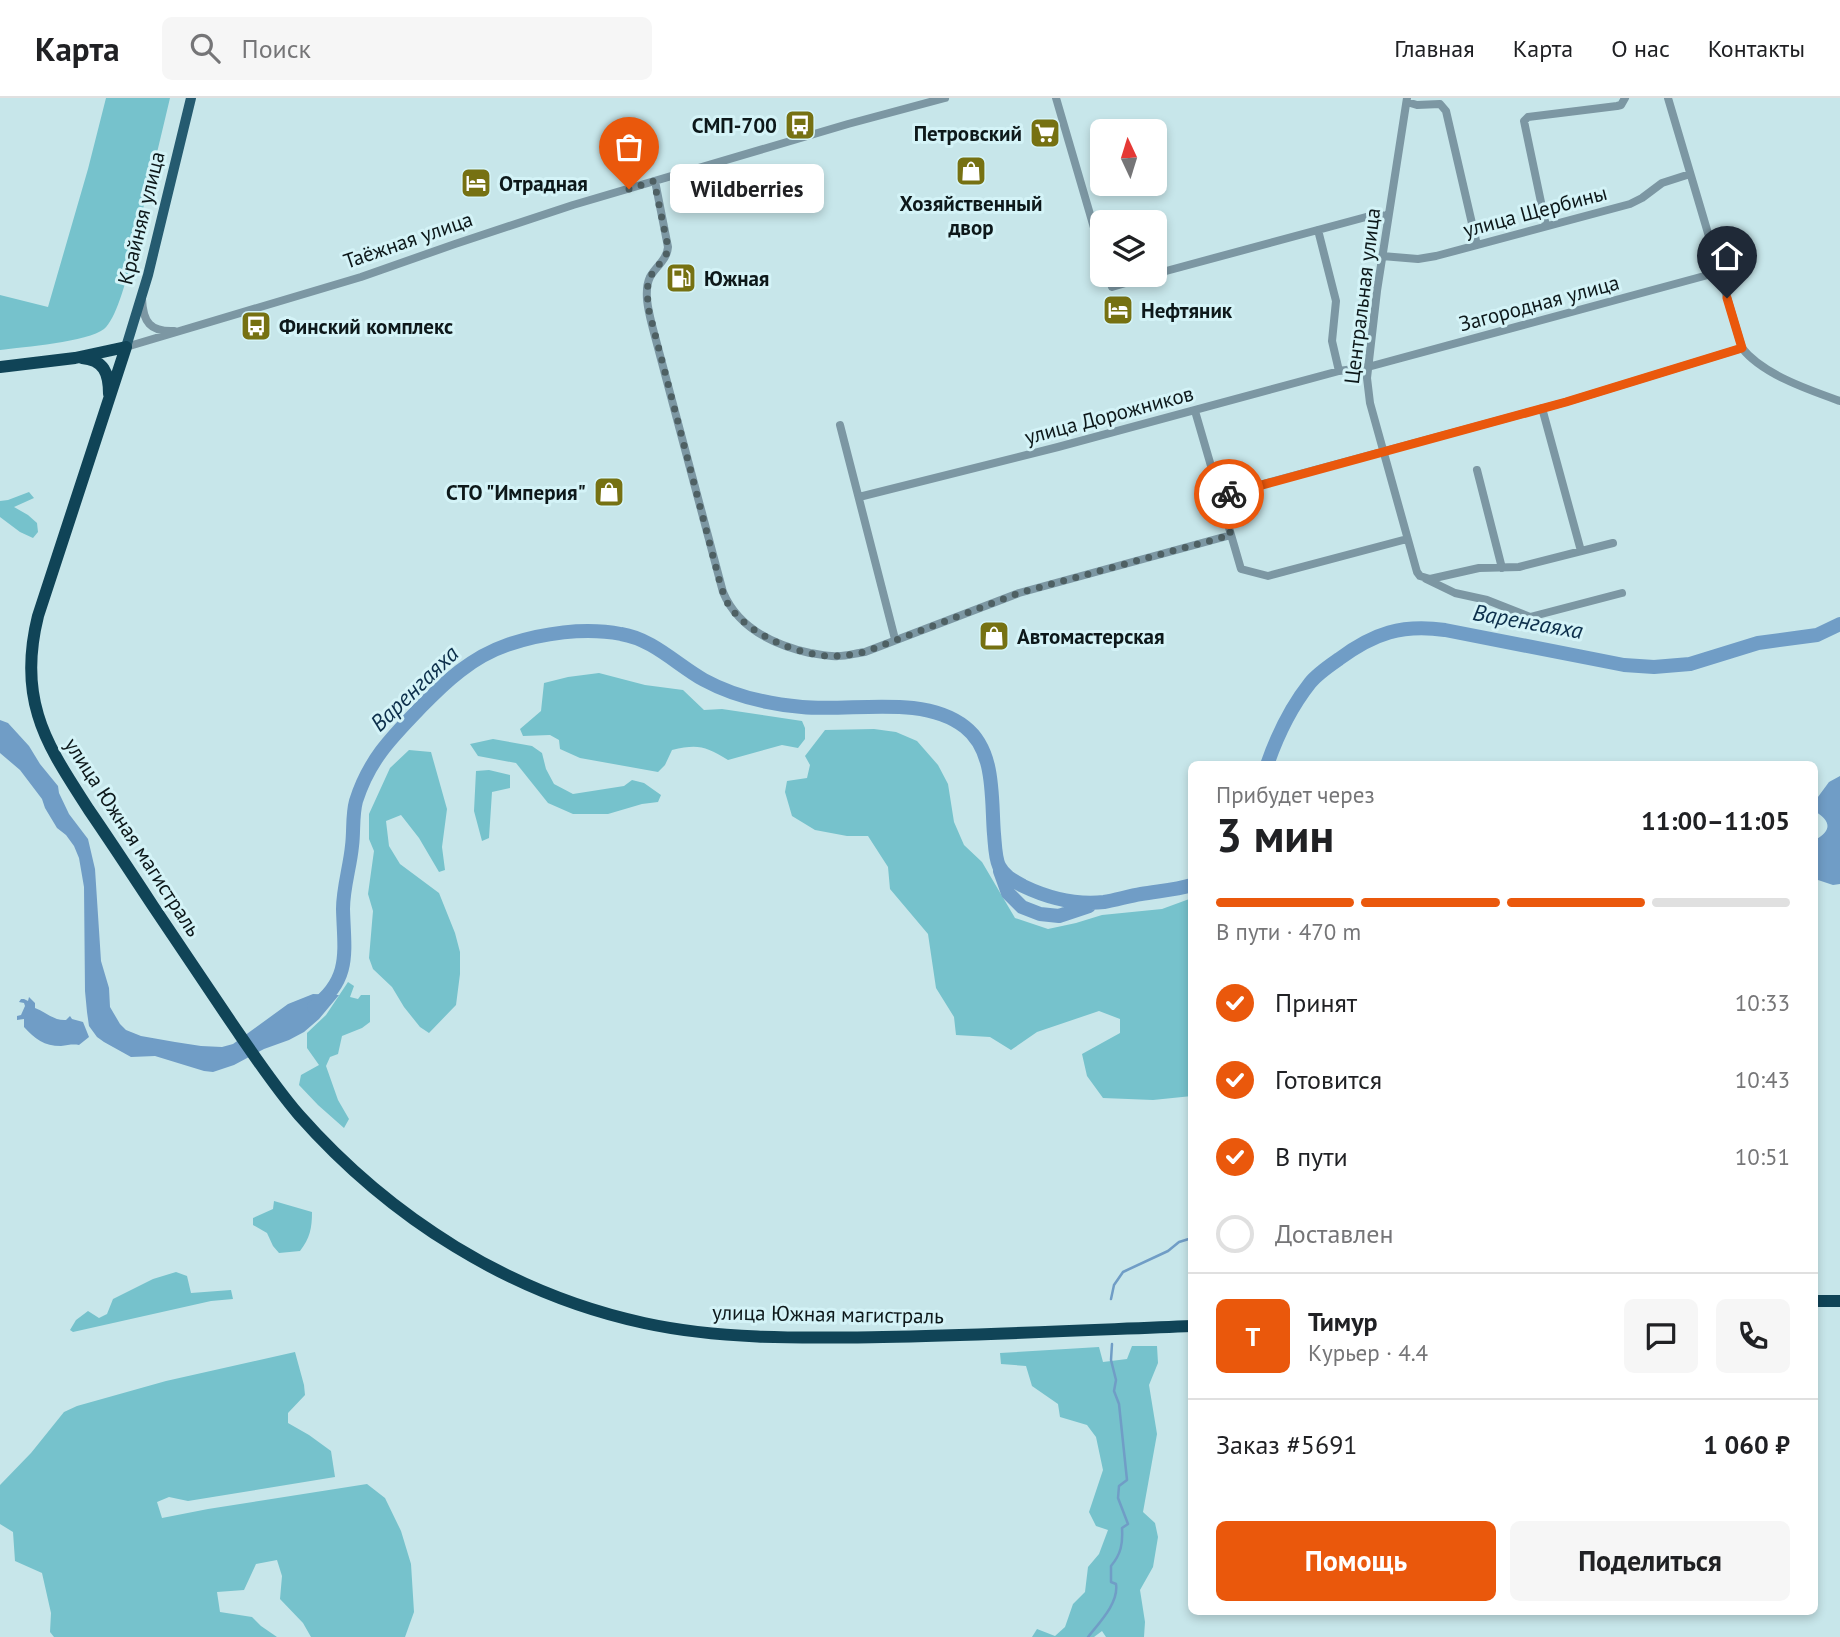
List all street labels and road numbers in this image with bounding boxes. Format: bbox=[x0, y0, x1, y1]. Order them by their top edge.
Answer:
street label: Крайняя улица bbox=[111, 149, 171, 287]
street label: улица Щербины bbox=[1460, 179, 1610, 243]
street label: Таёжная улица bbox=[340, 205, 476, 275]
street label: Центральная улица bbox=[1338, 206, 1386, 386]
street label: Загородная улица bbox=[1456, 269, 1622, 337]
street label: улица Дорожников bbox=[1021, 379, 1197, 451]
street label: улица Южная магистраль bbox=[59, 732, 208, 942]
street label: улица Южная магистраль bbox=[712, 1298, 944, 1330]

